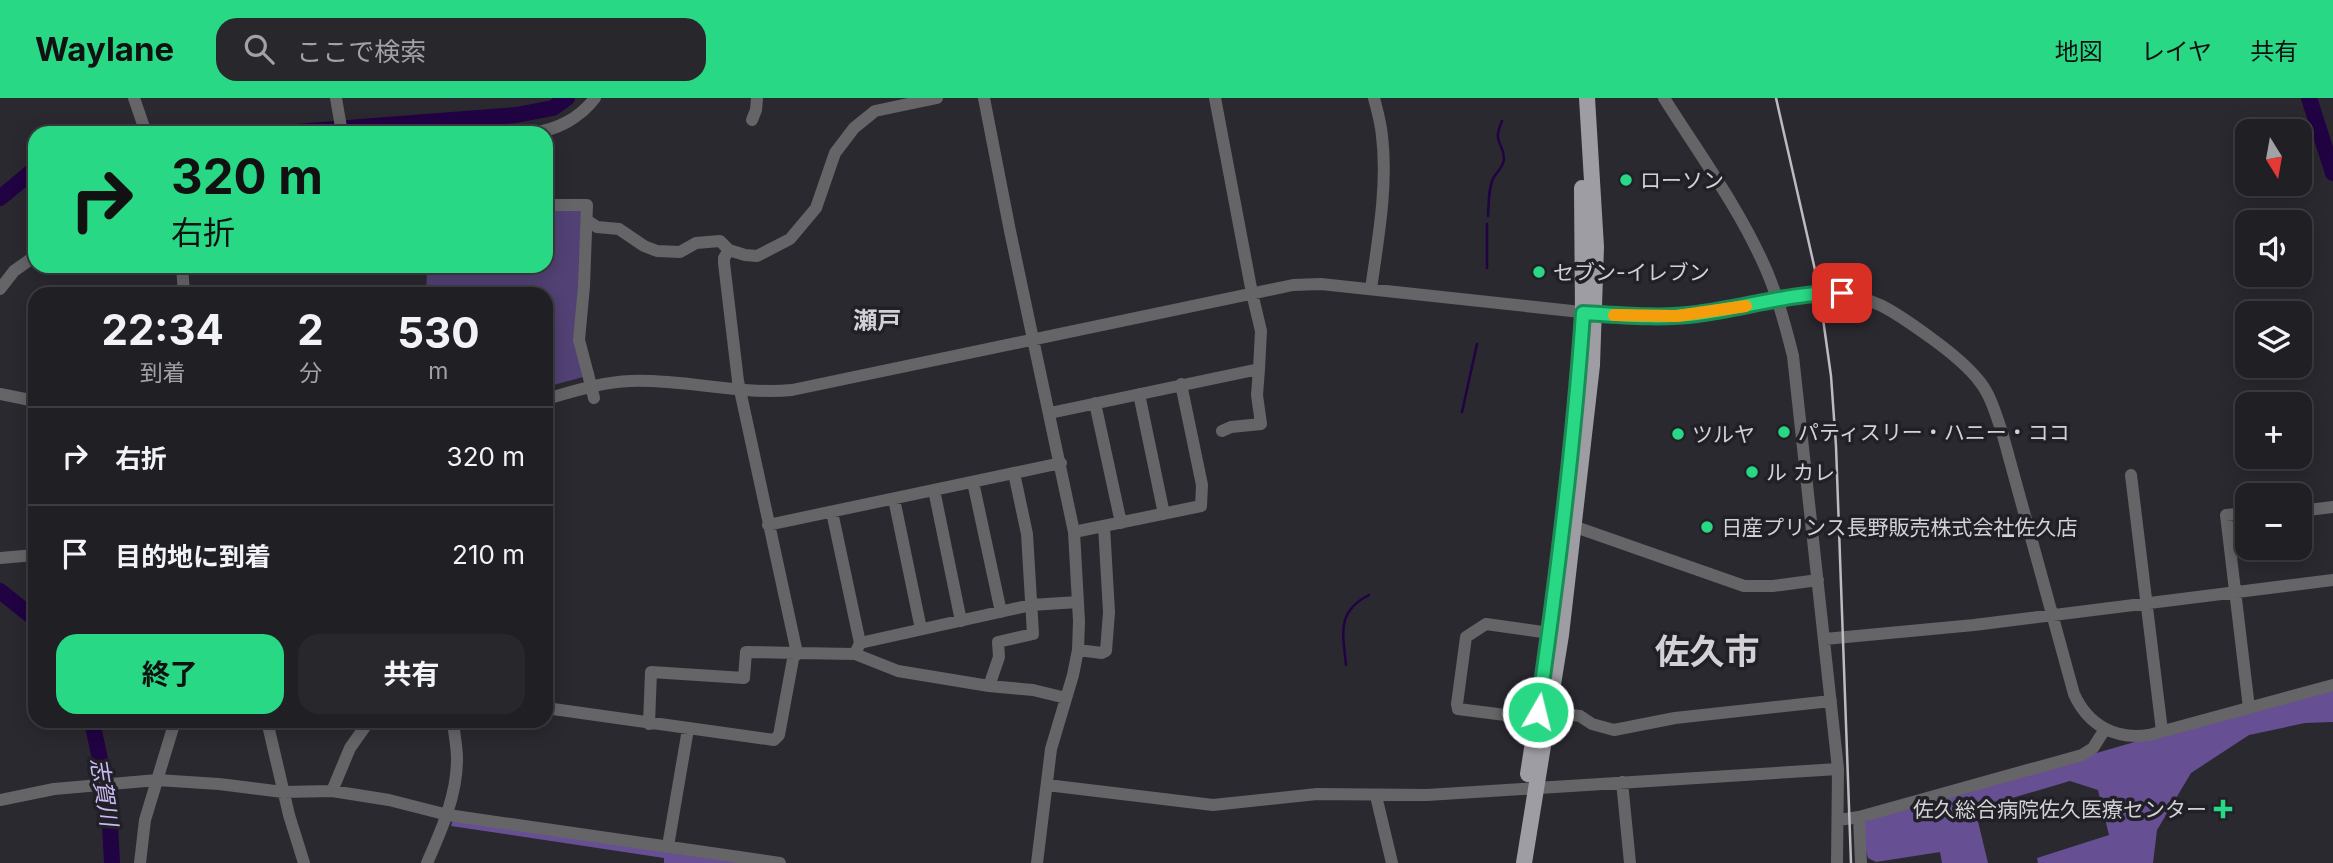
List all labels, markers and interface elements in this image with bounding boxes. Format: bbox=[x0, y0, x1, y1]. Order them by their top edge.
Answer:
search box bbox=[216, 18, 706, 81]
text: Waylane bbox=[35, 29, 174, 69]
icon: search bbox=[240, 30, 278, 68]
text: ここで検索 bbox=[296, 36, 426, 67]
text: 地図 bbox=[2055, 37, 2103, 66]
text: レイヤ bbox=[2141, 37, 2212, 66]
text: 共有 bbox=[2250, 37, 2298, 66]
north arrow bbox=[2235, 119, 2312, 196]
map controls bbox=[2235, 119, 2312, 560]
text: 320 m bbox=[171, 147, 323, 206]
icon: right bbox=[56, 154, 147, 245]
place label: ローソン bbox=[1640, 168, 1724, 193]
marker: ローソン bbox=[1618, 172, 1634, 188]
button: sound bbox=[2235, 210, 2312, 287]
text: 右折 bbox=[171, 213, 235, 252]
place label: セブン-イレブン bbox=[1553, 260, 1710, 285]
pin bbox=[1812, 263, 1872, 323]
marker: セブン-イレブン bbox=[1531, 264, 1547, 280]
icon: arrive bbox=[1823, 274, 1861, 312]
button: layers bbox=[2235, 301, 2312, 378]
text: 22:34 bbox=[101, 304, 224, 355]
text: 2 bbox=[297, 304, 324, 355]
district label: 瀬戸 bbox=[853, 306, 901, 335]
text: 530 bbox=[397, 307, 480, 358]
text: m bbox=[428, 357, 448, 385]
text: 到着 bbox=[140, 359, 186, 387]
text: 分 bbox=[299, 359, 322, 387]
button: + bbox=[2235, 392, 2312, 469]
place label: パティスリー・ハニー・ココ bbox=[1798, 420, 2070, 445]
place label: ツルヤ bbox=[1692, 422, 1755, 447]
marker: パティスリー・ハニー・ココ bbox=[1776, 424, 1792, 440]
marker: ツルヤ bbox=[1670, 426, 1686, 442]
icon: right bbox=[56, 437, 94, 475]
text: 320 m bbox=[447, 441, 525, 472]
text: 右折 bbox=[115, 443, 167, 474]
place label: ル カレ bbox=[1766, 460, 1835, 485]
marker: ル カレ bbox=[1744, 464, 1760, 480]
button: − bbox=[2235, 483, 2312, 560]
place label: 日産プリンス長野販売株式会社佐久店 bbox=[1721, 515, 2078, 540]
marker: 日産プリンス長野販売株式会社佐久店 bbox=[1699, 519, 1715, 535]
icon: arrive bbox=[56, 535, 94, 573]
text: 210 m bbox=[452, 539, 525, 570]
text: 目的地に到着 bbox=[115, 541, 271, 572]
district label: 佐久市 bbox=[1654, 630, 1760, 672]
button: 終了 bbox=[56, 634, 284, 714]
button: 共有 bbox=[298, 634, 525, 714]
position arrow bbox=[1501, 675, 1575, 749]
water label: 志賀川 bbox=[85, 756, 124, 831]
place label: 佐久総合病院佐久医療センター bbox=[1913, 797, 2207, 822]
marker: 佐久総合病院佐久医療センター bbox=[2213, 799, 2233, 819]

